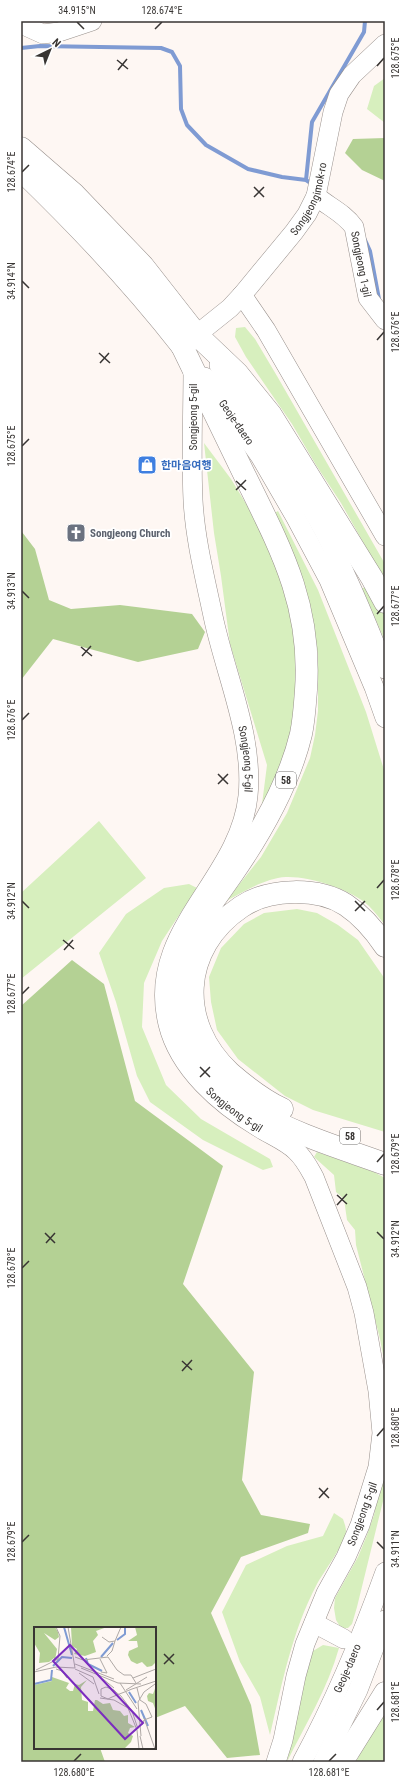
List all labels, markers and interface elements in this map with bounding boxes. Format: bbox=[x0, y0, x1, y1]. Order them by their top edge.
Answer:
text: 34.915°N bbox=[58, 5, 96, 16]
text: 128.674°E bbox=[142, 5, 183, 16]
north arrow bbox=[30, 30, 70, 70]
text: N bbox=[50, 36, 64, 50]
text: 128.675°E bbox=[390, 37, 401, 78]
text: 128.674°E bbox=[6, 151, 17, 192]
street label: Songjeongimok-ro bbox=[288, 161, 330, 238]
street label: Songjeong 1-gil bbox=[348, 230, 374, 298]
text: 34.914°N bbox=[6, 262, 17, 300]
text: 128.676°E bbox=[390, 311, 401, 352]
street label: Songjeong 5-gil bbox=[187, 383, 200, 451]
street label: Geoje-daero bbox=[216, 397, 257, 448]
text: 128.675°E bbox=[6, 425, 17, 466]
shop icon: 한마음여행 bbox=[136, 454, 158, 476]
place label: 한마음여행 bbox=[161, 459, 212, 472]
church icon: Songjeong Church bbox=[65, 522, 87, 544]
place label: Songjeong Church bbox=[90, 527, 170, 540]
text: 34.913°N bbox=[6, 572, 17, 610]
text: 128.677°E bbox=[390, 585, 401, 626]
text: 128.676°E bbox=[6, 699, 17, 740]
street label: Songjeong 5-gil bbox=[235, 724, 255, 793]
road number: 58 bbox=[276, 772, 296, 788]
text: 128.678°E bbox=[390, 859, 401, 900]
text: 34.912°N bbox=[6, 882, 17, 920]
text: 128.677°E bbox=[6, 973, 17, 1014]
street label: Songjeong 5-gil bbox=[203, 1085, 265, 1135]
road number: 58 bbox=[340, 1128, 360, 1144]
text: 128.679°E bbox=[390, 1133, 401, 1174]
text: 34.912°N bbox=[390, 1220, 401, 1258]
text: 128.678°E bbox=[6, 1247, 17, 1288]
text: 128.680°E bbox=[390, 1407, 401, 1448]
street label: Songjeong 5-gil bbox=[345, 1480, 380, 1548]
text: 128.679°E bbox=[6, 1521, 17, 1562]
text: 34.911°N bbox=[390, 1530, 401, 1568]
inset map bbox=[34, 1627, 156, 1749]
street label: Geoje-daero bbox=[331, 1642, 364, 1695]
text: 128.681°E bbox=[390, 1681, 401, 1722]
text: 128.680°E bbox=[54, 1767, 95, 1778]
text: 128.681°E bbox=[309, 1767, 350, 1778]

